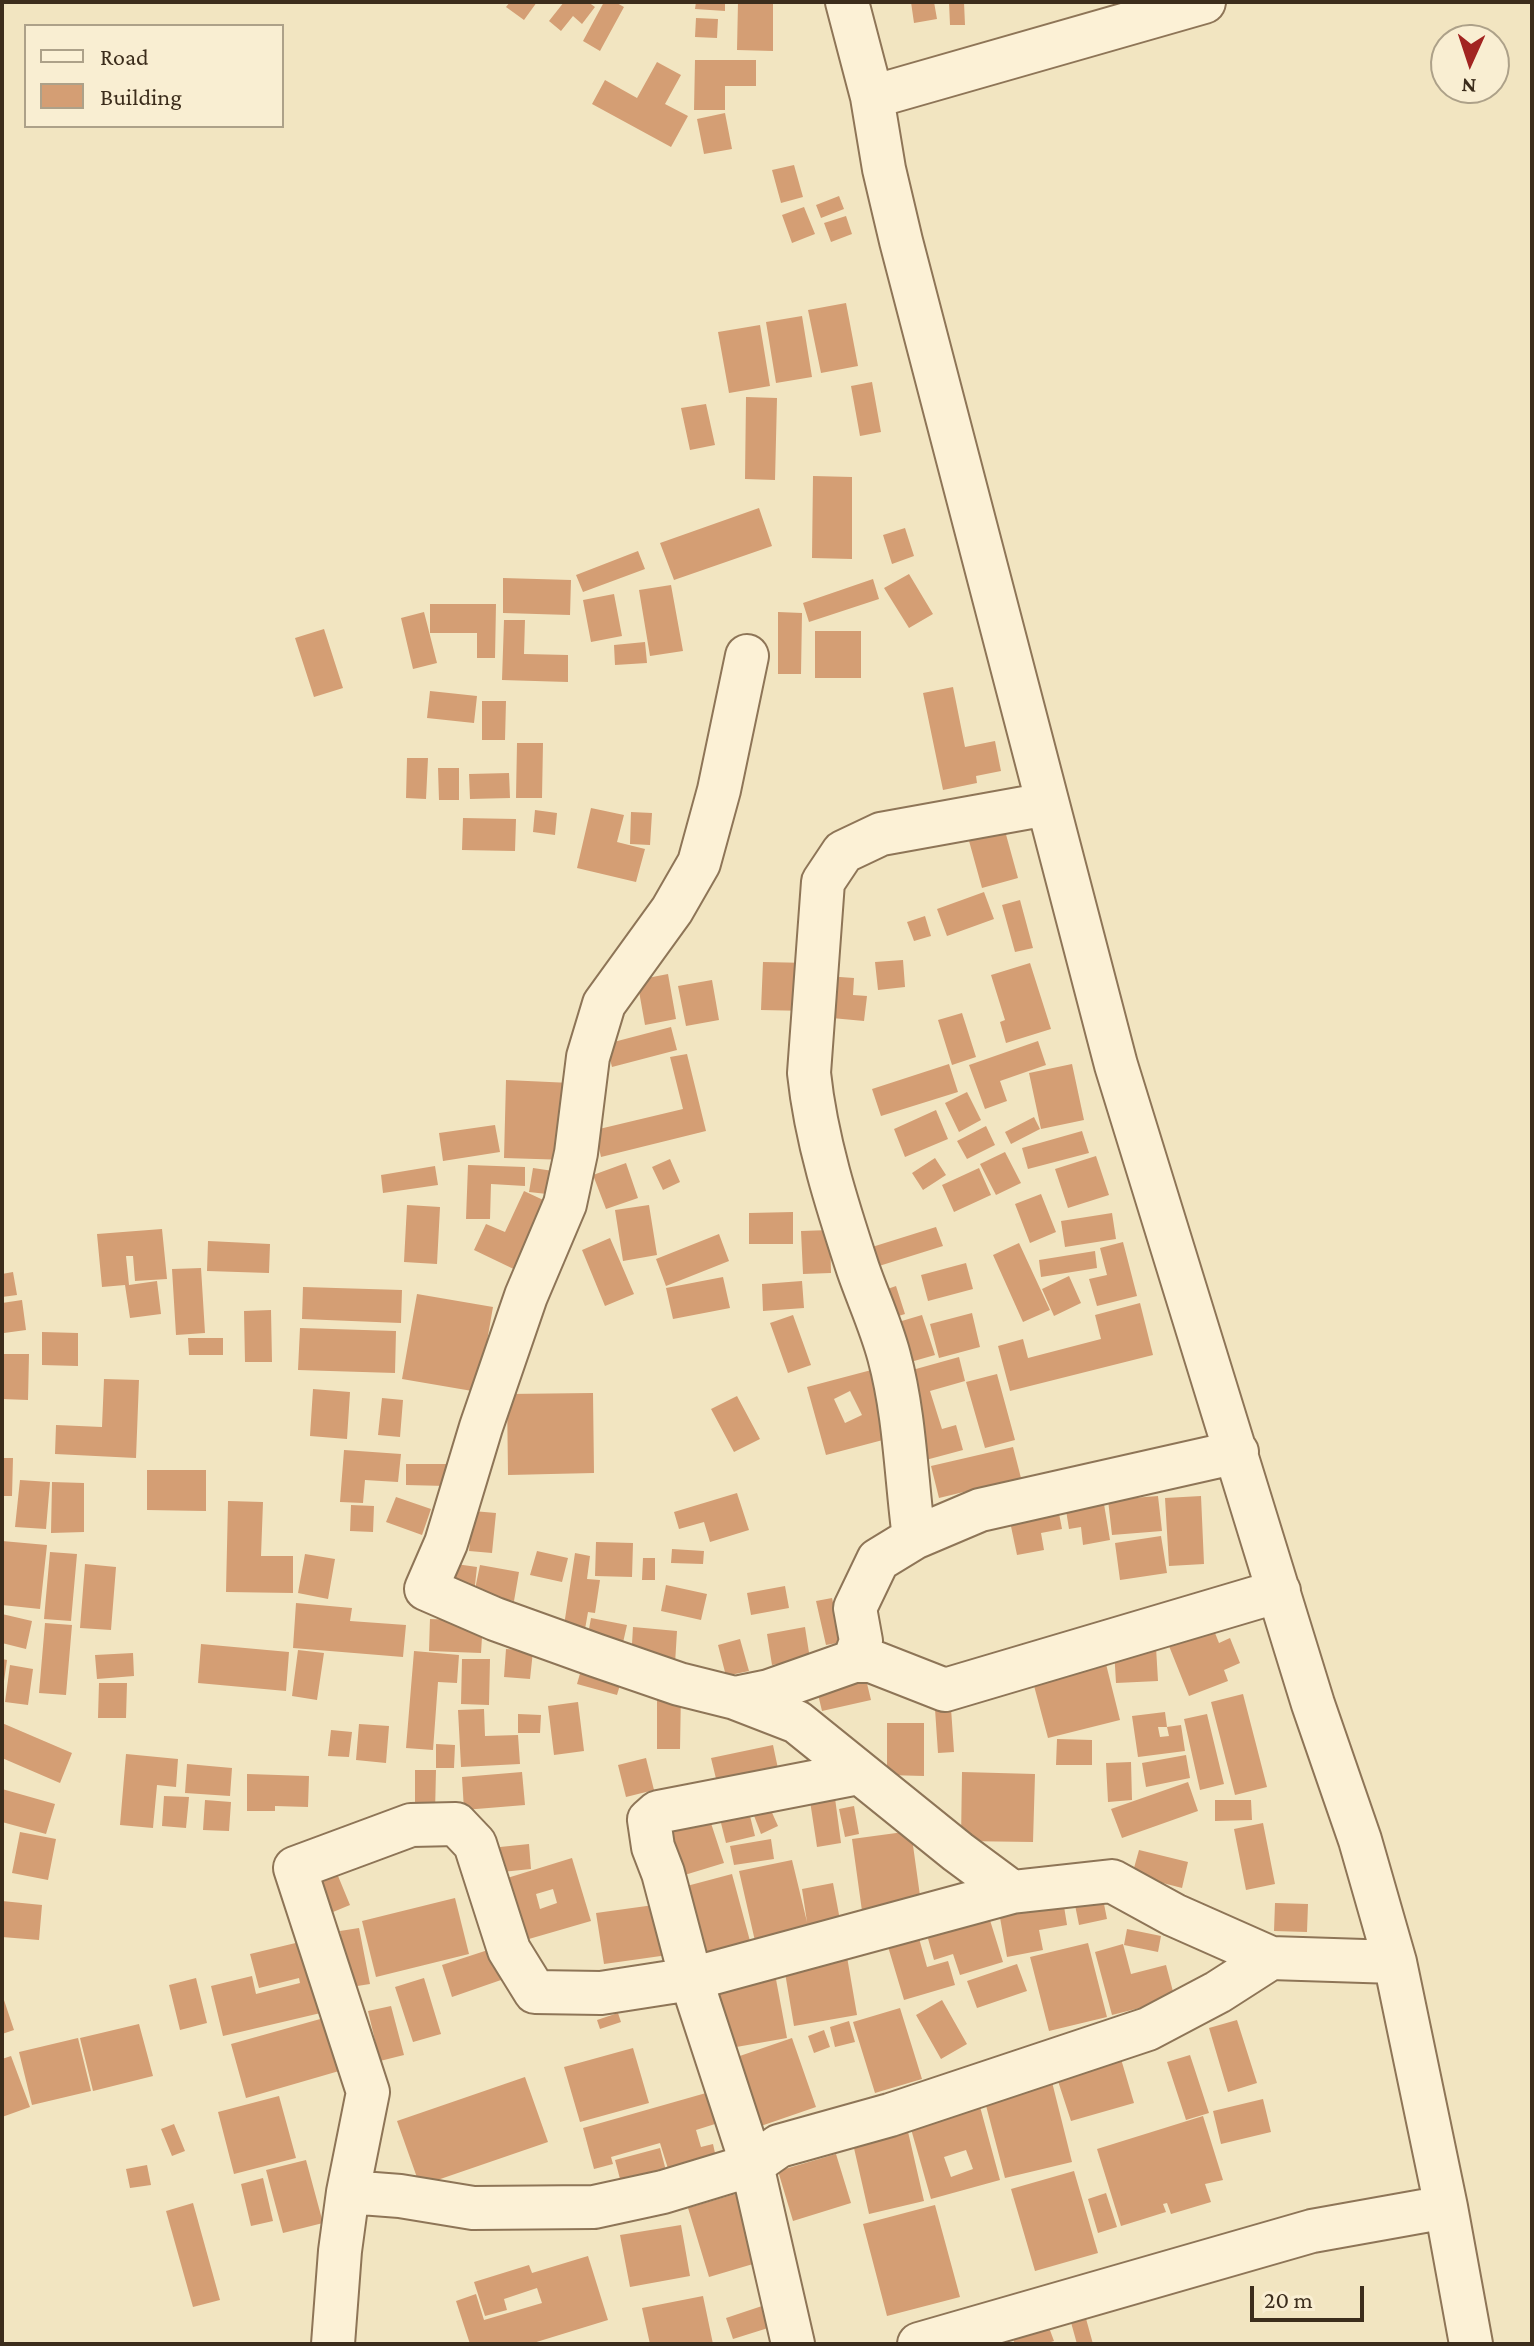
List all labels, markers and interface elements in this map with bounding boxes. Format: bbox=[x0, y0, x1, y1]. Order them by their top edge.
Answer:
legend bbox=[24, 24, 284, 128]
north arrow bbox=[1430, 24, 1510, 104]
text: Road bbox=[100, 43, 149, 70]
text: N bbox=[1461, 74, 1477, 99]
text: Building bbox=[100, 83, 182, 110]
scale bar bbox=[1254, 2270, 1368, 2320]
text: 20 m bbox=[1264, 2286, 1313, 2313]

